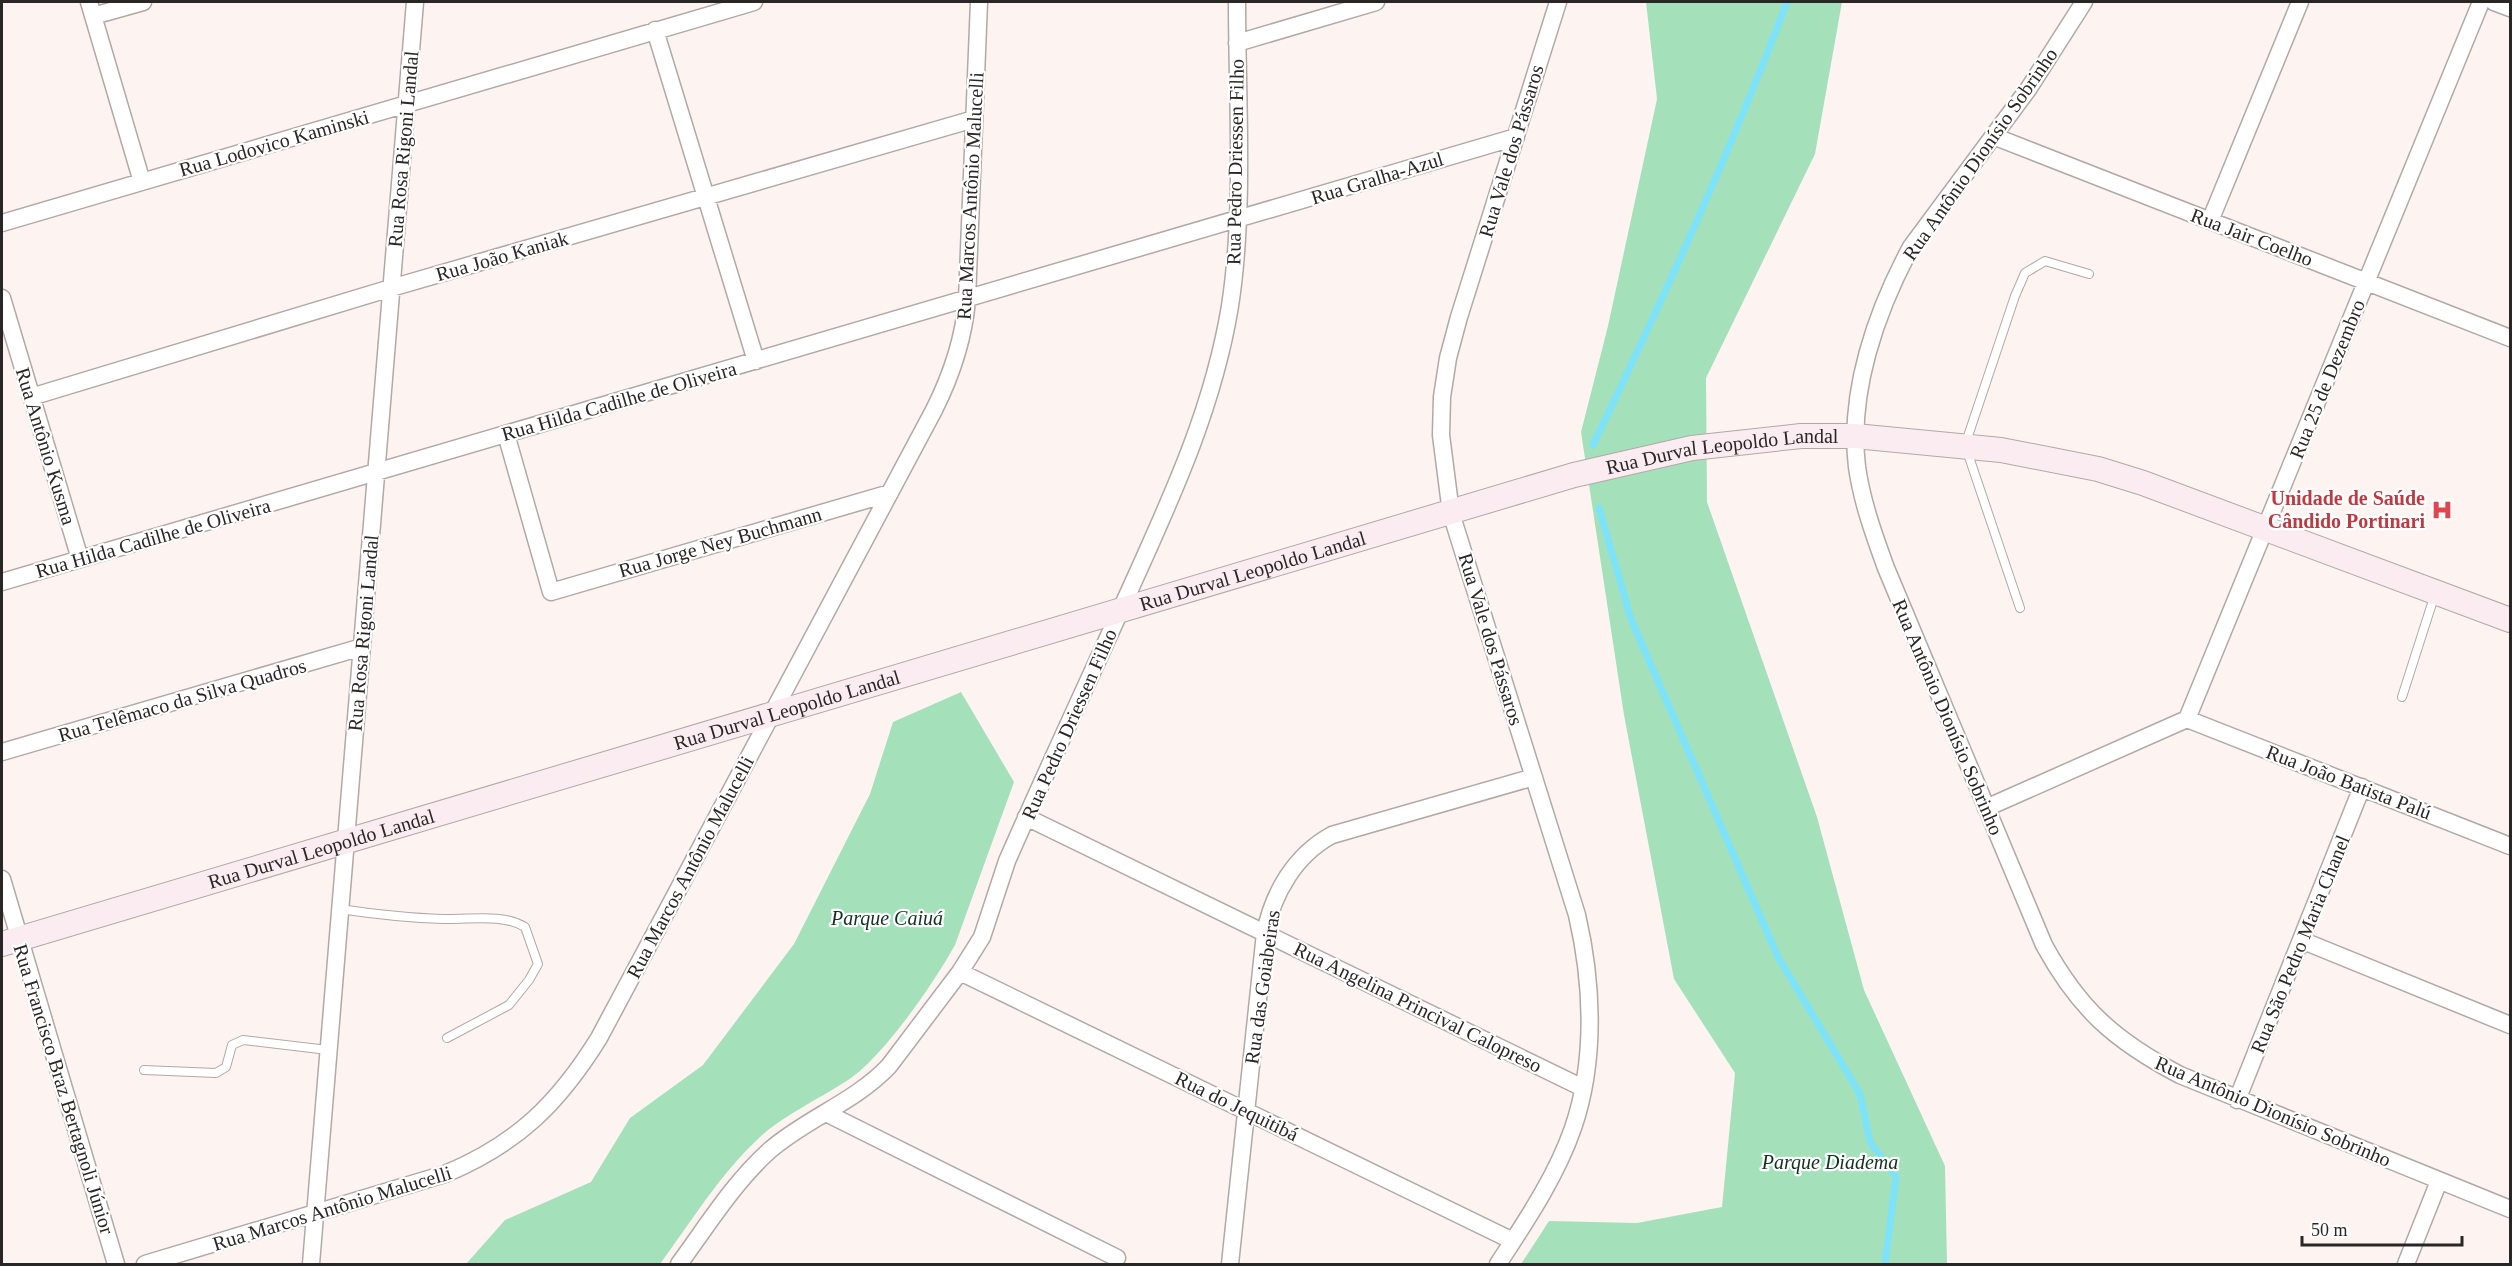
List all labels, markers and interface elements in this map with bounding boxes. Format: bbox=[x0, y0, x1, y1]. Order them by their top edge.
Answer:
street label: Rua Antônio Dionísio Sobrinho bbox=[1898, 44, 2062, 264]
street label: Rua Rosa Rigoni Landal bbox=[383, 49, 424, 248]
street label: Rua Pedro Driessen Filho bbox=[1222, 59, 1248, 265]
street label: Rua Vale dos Pássaros bbox=[1474, 62, 1548, 240]
street label: Rua Marcos Antônio Malucelli bbox=[953, 71, 988, 321]
street label: Rua Lodovico Kaminski bbox=[176, 105, 372, 181]
street label: Rua Gralha-Azul bbox=[1308, 147, 1446, 209]
street label: Rua Jair Coelho bbox=[2188, 204, 2316, 270]
street label: Rua João Kaniak bbox=[433, 227, 571, 285]
street label: Rua 25 de Dezembro bbox=[2285, 296, 2369, 462]
street label: Rua Hilda Cadilhe de Oliveira bbox=[499, 357, 739, 445]
street label: Rua Antônio Kusma bbox=[12, 365, 80, 527]
street label: Rua Durval Leopoldo Landal bbox=[1604, 425, 1839, 478]
place label: Unidade de Saúde Cândido Portinari bbox=[2268, 487, 2425, 532]
street label: Rua Hilda Cadilhe de Oliveira bbox=[33, 494, 273, 582]
hospital icon: Unidade de Saúde Cândido Portinari bbox=[2430, 498, 2454, 522]
street label: Rua Jorge Ney Buchmann bbox=[616, 502, 824, 582]
street label: Rua Durval Leopoldo Landal bbox=[1137, 527, 1369, 615]
street label: Rua Rosa Rigoni Landal bbox=[343, 533, 384, 732]
street label: Rua Vale dos Pássaros bbox=[1454, 550, 1528, 728]
street label: Rua Antônio Dionísio Sobrinho bbox=[1888, 596, 2008, 838]
street label: Rua Pedro Driessen Filho bbox=[1017, 625, 1121, 823]
street label: Rua Telêmaco da Silva Quadros bbox=[55, 654, 309, 746]
street label: Rua Durval Leopoldo Landal bbox=[671, 666, 903, 754]
street label: Rua João Batista Palú bbox=[2263, 740, 2435, 824]
street label: Rua Marcos Antônio Malucelli bbox=[622, 752, 758, 982]
street label: Rua Durval Leopoldo Landal bbox=[205, 805, 437, 893]
street label: Rua São Pedro Maria Chanel bbox=[2246, 831, 2354, 1056]
park label: Parque Caiuá bbox=[830, 907, 943, 930]
street label: Rua das Goiabeiras bbox=[1240, 908, 1284, 1066]
street label: Rua Angelina Princival Calopreso bbox=[1290, 937, 1545, 1078]
street label: Rua Francisco Braz Bertagnoli Júnior bbox=[8, 941, 119, 1237]
street label: Rua Antônio Dionísio Sobrinho bbox=[2152, 1051, 2394, 1171]
street label: Rua do Jequitibá bbox=[1171, 1067, 1302, 1146]
park label: Parque Diadema bbox=[1761, 1151, 1898, 1174]
street label: Rua Marcos Antônio Malucelli bbox=[210, 1161, 454, 1255]
scale bar bbox=[2302, 1209, 2462, 1247]
text: 50 m bbox=[2311, 1220, 2348, 1240]

